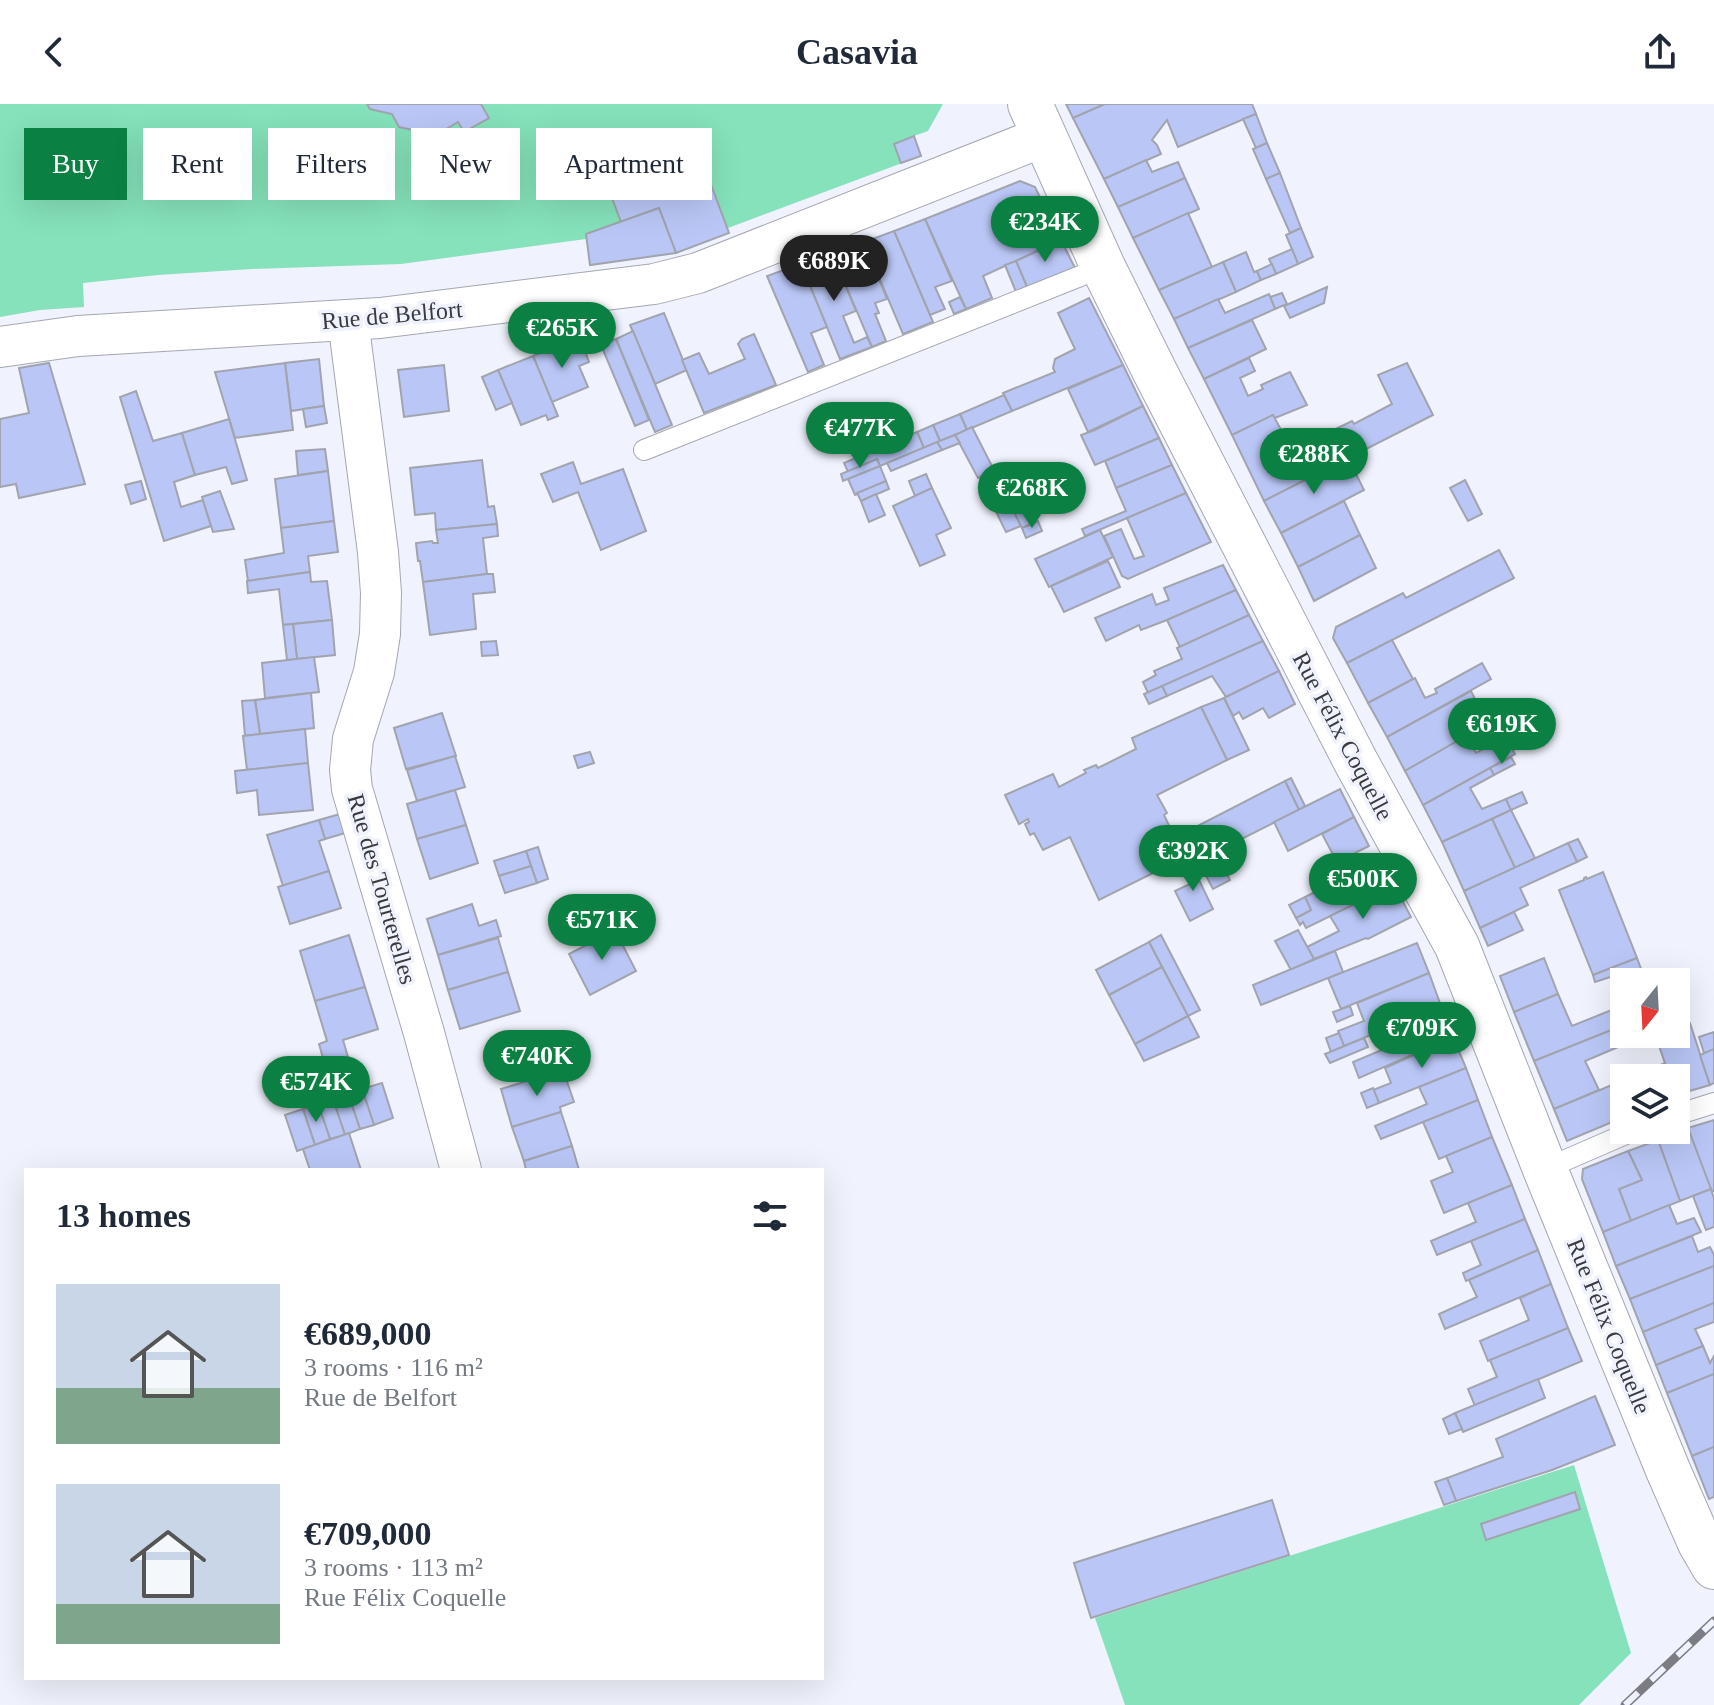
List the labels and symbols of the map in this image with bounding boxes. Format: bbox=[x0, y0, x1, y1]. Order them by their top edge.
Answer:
pin: €234K bbox=[989, 196, 1101, 264]
pin: €689K bbox=[778, 235, 890, 303]
street label: Rue de Belfort bbox=[320, 296, 464, 334]
pin: €265K bbox=[506, 302, 618, 370]
pin: €477K bbox=[804, 402, 916, 470]
pin: €288K bbox=[1258, 428, 1370, 496]
pin: €268K bbox=[976, 462, 1088, 530]
street label: Rue Félix Coquelle bbox=[1288, 647, 1398, 825]
pin: €619K bbox=[1446, 698, 1558, 766]
street label: Rue des Tourterelles bbox=[342, 791, 422, 987]
pin: €392K bbox=[1137, 825, 1249, 893]
pin: €500K bbox=[1307, 853, 1419, 921]
pin: €571K bbox=[546, 894, 658, 962]
north arrow bbox=[1610, 968, 1690, 1048]
pin: €709K bbox=[1366, 1002, 1478, 1070]
pin: €740K bbox=[481, 1030, 593, 1098]
pin: €574K bbox=[260, 1056, 372, 1124]
street label: Rue Félix Coquelle bbox=[1562, 1235, 1656, 1417]

